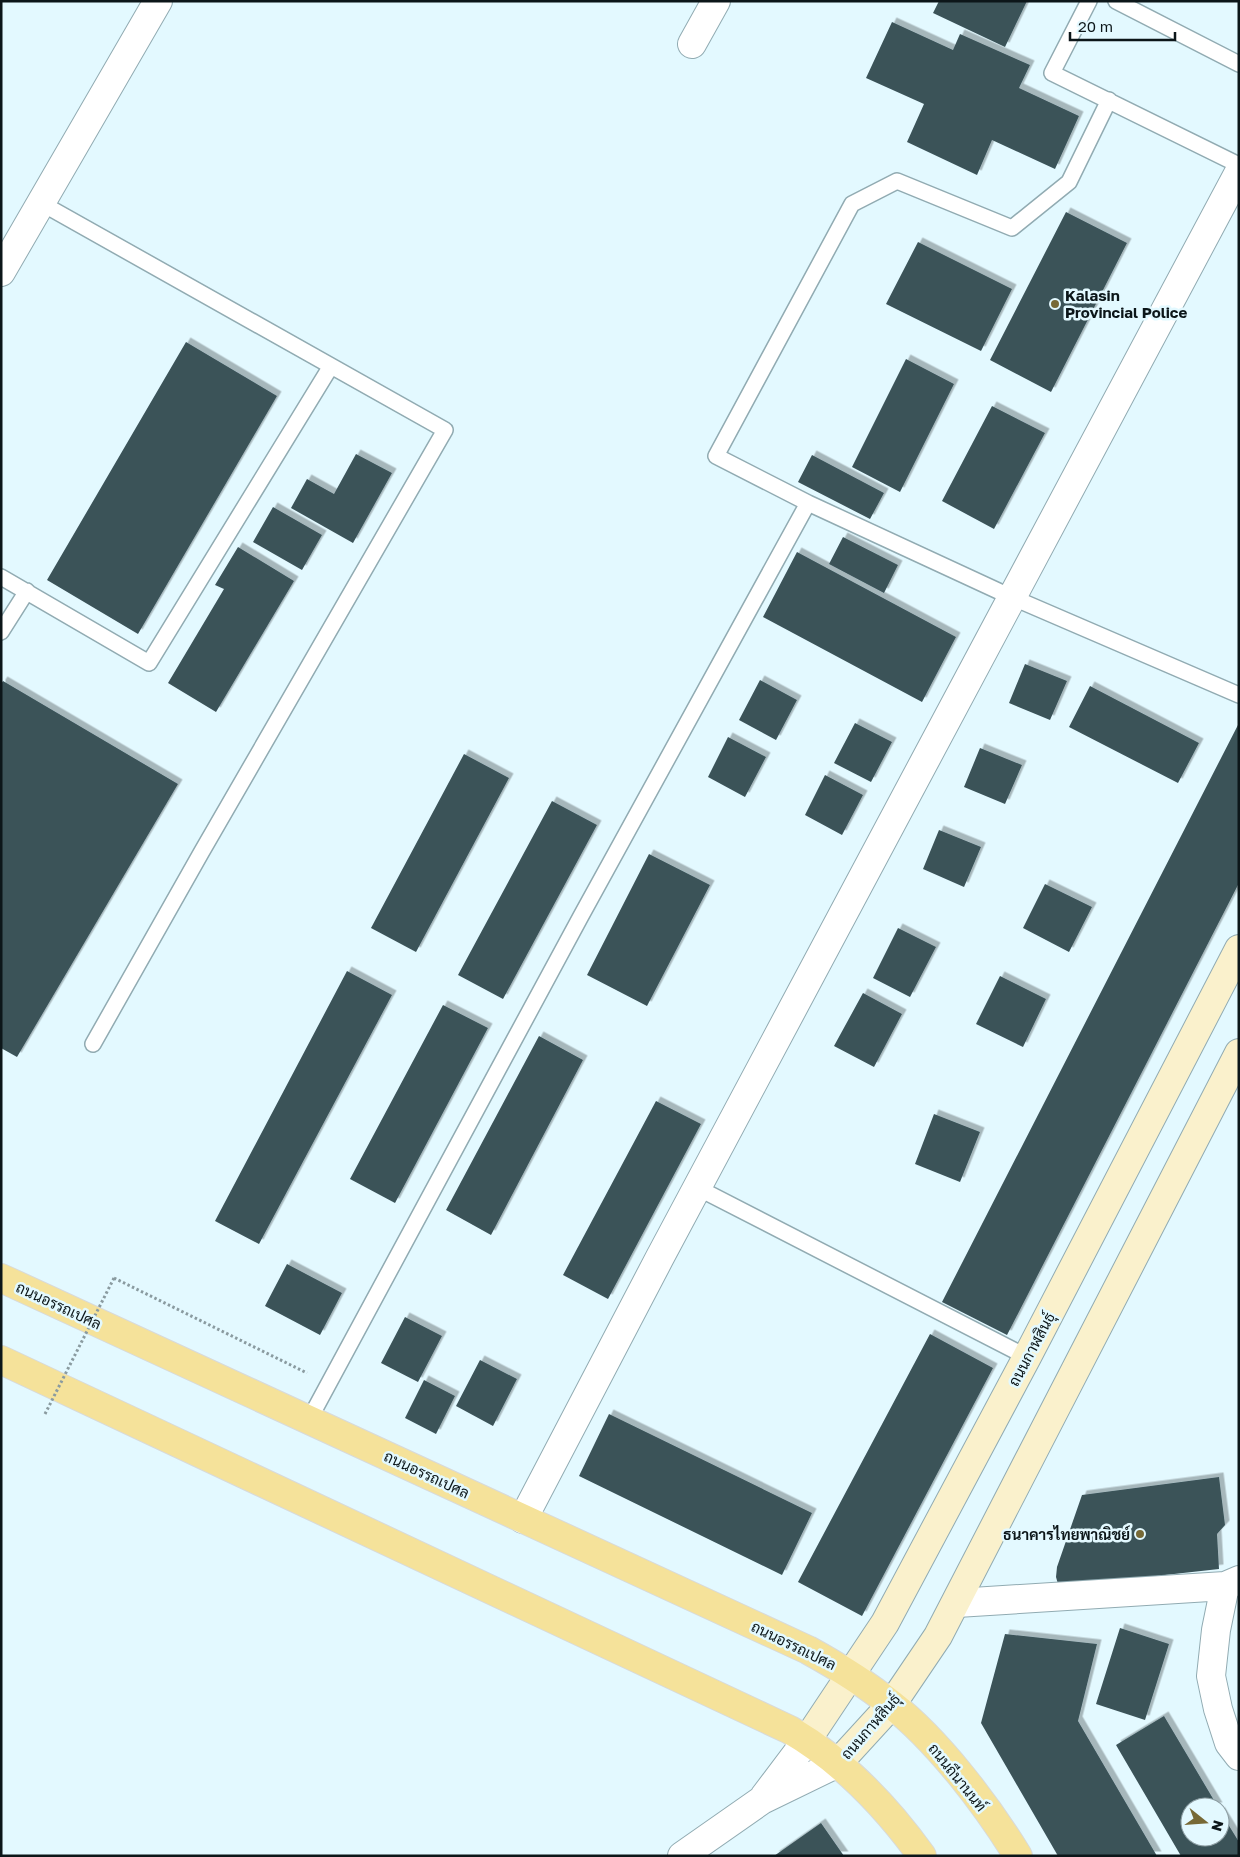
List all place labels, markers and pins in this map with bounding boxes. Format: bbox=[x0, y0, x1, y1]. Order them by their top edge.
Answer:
place label: Kalasin Provincial Police bbox=[1065, 286, 1187, 321]
marker: Kalasin Provincial Police bbox=[1049, 298, 1061, 310]
place label: ธนาคารไทยพาณิชย์ bbox=[1003, 1525, 1131, 1543]
marker: ธนาคารไทยพาณิชย์ bbox=[1134, 1528, 1146, 1540]

